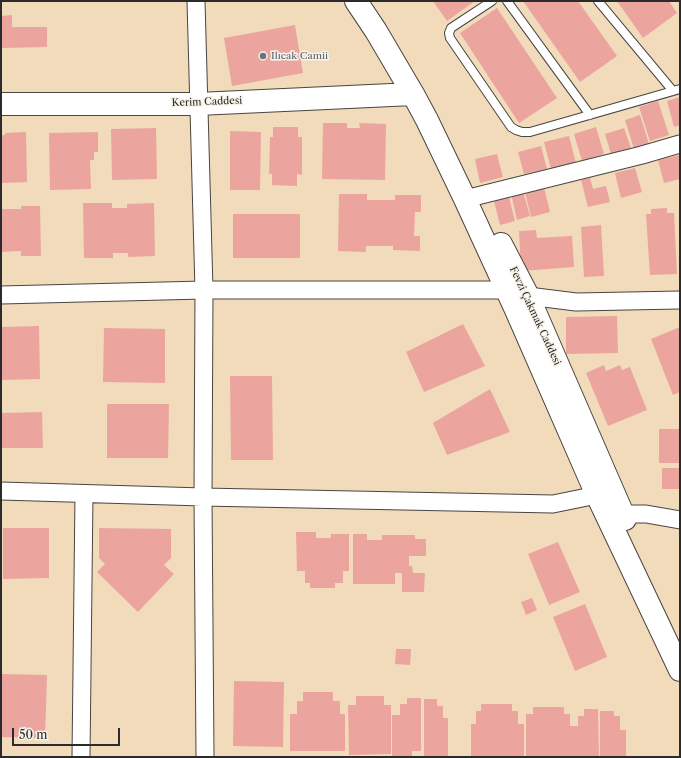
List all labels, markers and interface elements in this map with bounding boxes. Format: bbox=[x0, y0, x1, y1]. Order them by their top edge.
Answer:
place label: Ilıcak Camii bbox=[271, 50, 328, 62]
marker: Ilıcak Camii bbox=[258, 51, 268, 61]
street label: Kerim Caddesi bbox=[172, 95, 242, 109]
street label: Fevzi Çakmak Caddesi bbox=[507, 265, 563, 367]
scale bar bbox=[14, 720, 122, 746]
text: 50 m bbox=[19, 727, 48, 742]

